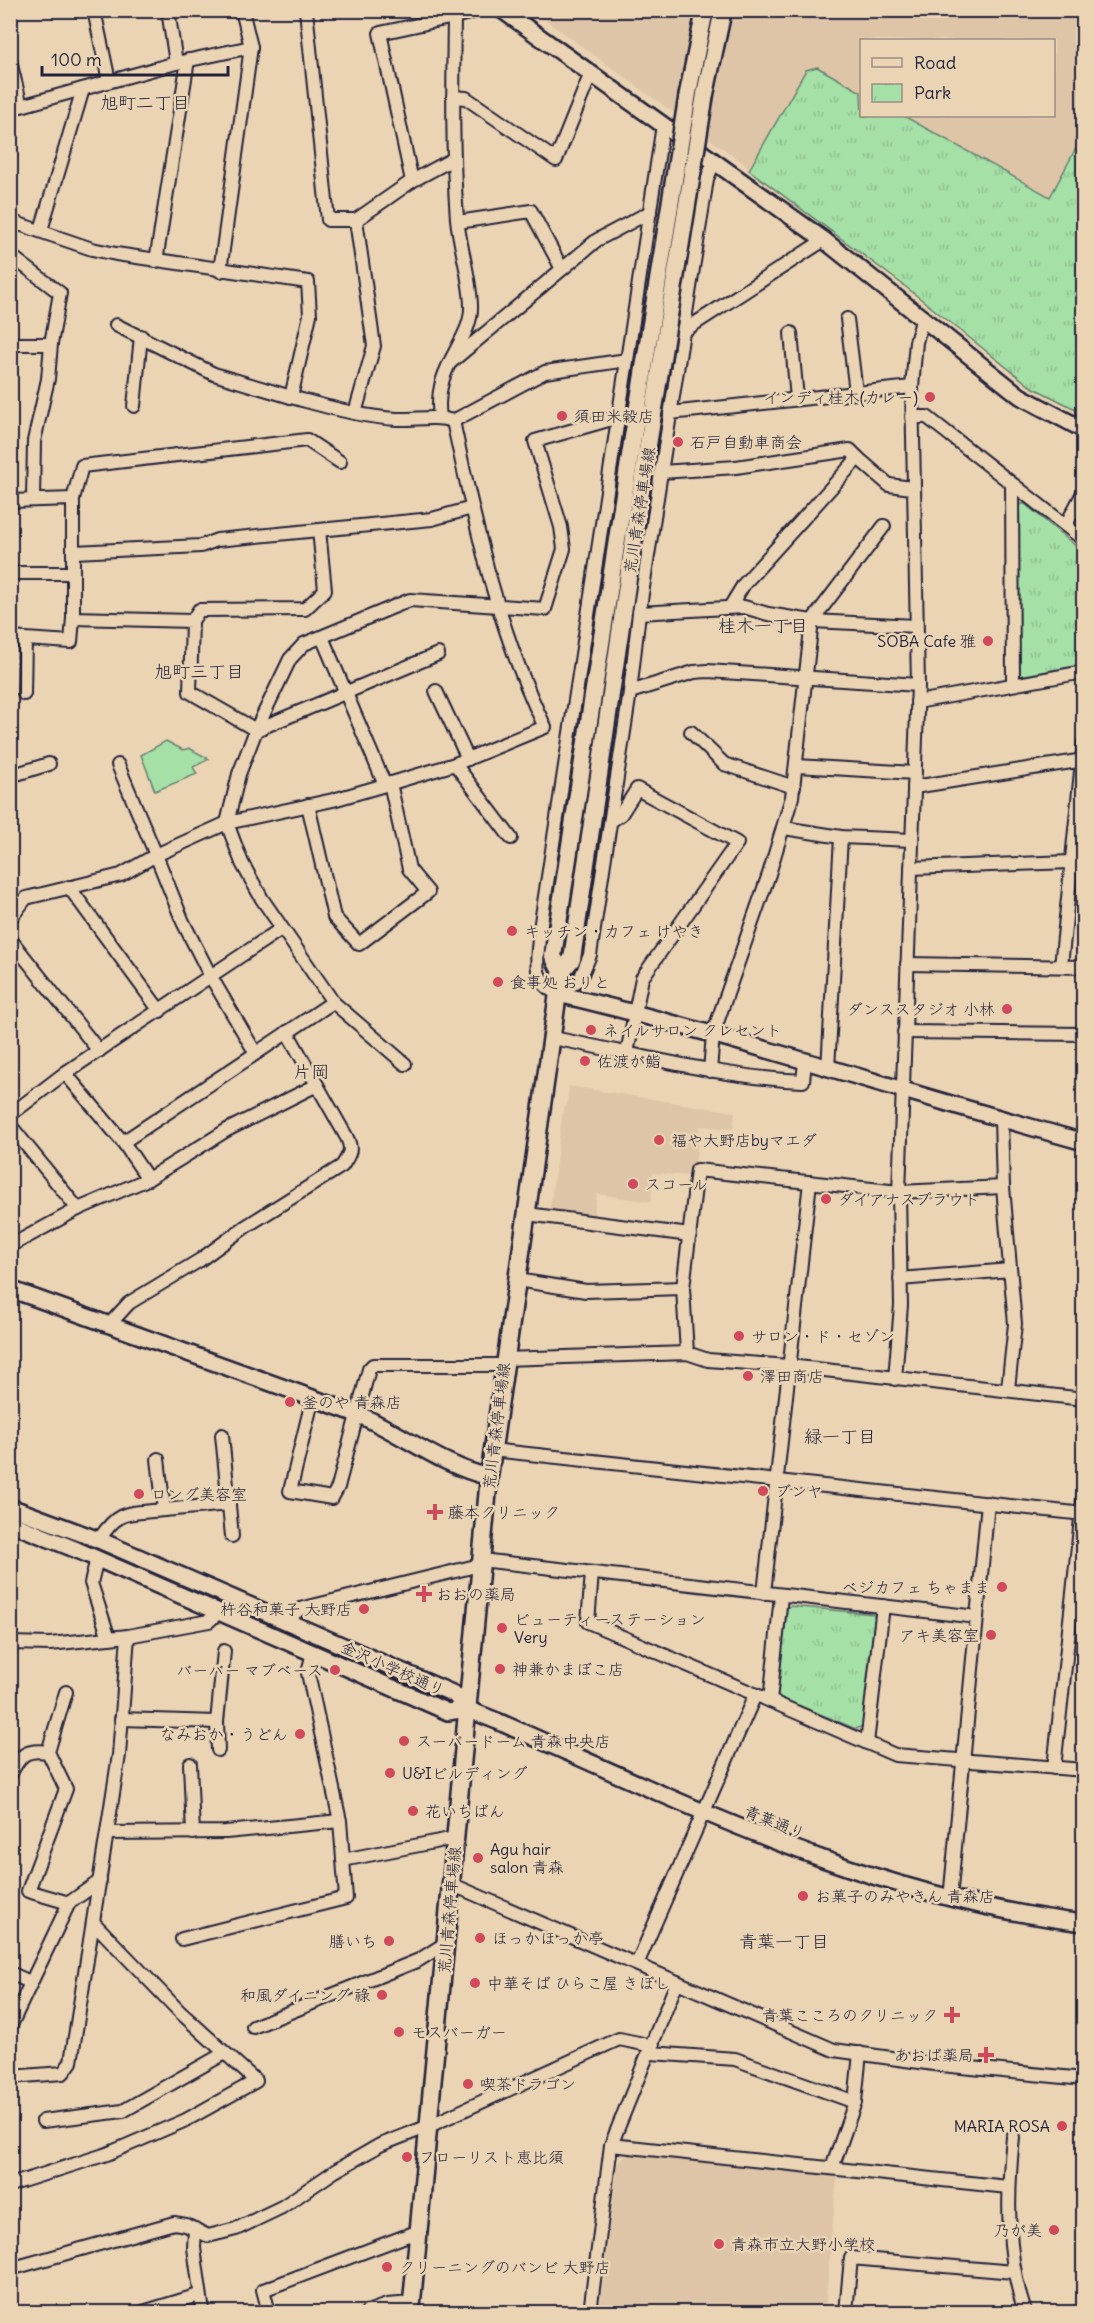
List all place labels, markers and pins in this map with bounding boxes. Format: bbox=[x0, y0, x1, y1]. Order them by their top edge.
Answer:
place label: インディ桂木(カレー) bbox=[763, 387, 918, 407]
marker: インディ桂木(カレー) bbox=[923, 390, 937, 404]
place label: 須田米穀店 bbox=[574, 406, 654, 426]
marker: 須田米穀店 bbox=[555, 409, 569, 423]
place label: 石戸自動車商会 bbox=[690, 432, 802, 452]
marker: 石戸自動車商会 bbox=[671, 435, 685, 449]
place label: SOBA Cafe 雅 bbox=[877, 631, 976, 651]
marker: SOBA Cafe 雅 bbox=[981, 634, 995, 648]
place label: キッチン・カフェ けやき bbox=[524, 921, 704, 941]
marker: キッチン・カフェ けやき bbox=[505, 924, 519, 938]
place label: 食事処 おりと bbox=[510, 972, 610, 992]
marker: 食事処 おりと bbox=[491, 975, 505, 989]
place label: ダンススタジオ 小林 bbox=[847, 999, 995, 1019]
marker: ダンススタジオ 小林 bbox=[1000, 1002, 1014, 1016]
place label: ネイルサロン クレセント bbox=[603, 1020, 782, 1040]
marker: ネイルサロン クレセント bbox=[584, 1023, 598, 1037]
place label: 佐渡が鮨 bbox=[597, 1051, 661, 1071]
marker: 佐渡が鮨 bbox=[578, 1054, 592, 1068]
place label: 福や大野店byマエダ bbox=[671, 1130, 817, 1150]
marker: 福や大野店byマエダ bbox=[652, 1133, 666, 1147]
place label: スコール bbox=[645, 1174, 708, 1194]
marker: スコール bbox=[626, 1177, 640, 1191]
place label: ダイアナスプラウト bbox=[838, 1189, 980, 1209]
marker: ダイアナスプラウト bbox=[819, 1192, 833, 1206]
place label: サロン・ド・セゾン bbox=[751, 1326, 895, 1346]
marker: サロン・ド・セゾン bbox=[732, 1329, 746, 1343]
place label: 澤田商店 bbox=[760, 1366, 824, 1386]
marker: 澤田商店 bbox=[741, 1369, 755, 1383]
place label: 釜のや 青森店 bbox=[302, 1392, 402, 1412]
marker: 釜のや 青森店 bbox=[283, 1395, 297, 1409]
place label: ブンヤ bbox=[775, 1481, 823, 1501]
place label: ロング美容室 bbox=[151, 1484, 247, 1504]
marker: ブンヤ bbox=[756, 1484, 770, 1498]
marker: ロング美容室 bbox=[132, 1487, 146, 1501]
place label: 藤本クリニック bbox=[448, 1502, 560, 1522]
marker: 藤本クリニック bbox=[426, 1503, 444, 1521]
place label: ベジカフェ ちゃまま bbox=[842, 1577, 990, 1597]
marker: ベジカフェ ちゃまま bbox=[995, 1580, 1009, 1594]
place label: おおの薬局 bbox=[436, 1584, 516, 1604]
marker: おおの薬局 bbox=[417, 1587, 431, 1601]
place label: 杵谷和菓子 大野店 bbox=[220, 1599, 352, 1619]
marker: 杵谷和菓子 大野店 bbox=[357, 1602, 371, 1616]
place label: ビューティーステーション Very bbox=[514, 1609, 706, 1647]
marker: ビューティーステーション Very bbox=[495, 1621, 509, 1635]
place label: アキ美容室 bbox=[899, 1625, 979, 1645]
marker: アキ美容室 bbox=[984, 1628, 998, 1642]
place label: 神兼かまぼこ店 bbox=[512, 1659, 624, 1679]
place label: バーバー マブベース bbox=[176, 1660, 323, 1680]
marker: 神兼かまぼこ店 bbox=[493, 1662, 507, 1676]
marker: バーバー マブベース bbox=[328, 1663, 342, 1677]
place label: なみおか・うどん bbox=[160, 1724, 288, 1744]
marker: なみおか・うどん bbox=[293, 1727, 307, 1741]
place label: スーパードーム 青森中央店 bbox=[416, 1731, 611, 1751]
marker: スーパードーム 青森中央店 bbox=[397, 1734, 411, 1748]
place label: U&Iビルディング bbox=[402, 1763, 528, 1783]
marker: U&Iビルディング bbox=[383, 1766, 397, 1780]
place label: 花いちばん bbox=[425, 1801, 505, 1821]
marker: 花いちばん bbox=[406, 1804, 420, 1818]
place label: Agu hair salon 青森 bbox=[490, 1839, 564, 1877]
marker: Agu hair salon 青森 bbox=[471, 1851, 485, 1865]
place label: お菓子のみやきん 青森店 bbox=[815, 1886, 995, 1906]
marker: お菓子のみやきん 青森店 bbox=[796, 1889, 810, 1903]
place label: ほっかほっか亭 bbox=[492, 1928, 604, 1948]
place label: 膳いち bbox=[329, 1931, 377, 1951]
marker: ほっかほっか亭 bbox=[473, 1931, 487, 1945]
marker: 膳いち bbox=[382, 1934, 396, 1948]
place label: 中華そば ひらこ屋 きぼし bbox=[487, 1973, 671, 1993]
marker: 中華そば ひらこ屋 きぼし bbox=[468, 1976, 482, 1990]
place label: 和風ダイニング 祿 bbox=[240, 1985, 370, 2005]
marker: 和風ダイニング 祿 bbox=[375, 1988, 389, 2002]
place label: 青葉こころのクリニック bbox=[762, 2005, 938, 2025]
marker: 青葉こころのクリニック bbox=[943, 2006, 961, 2024]
place label: モスバーガー bbox=[411, 2022, 507, 2042]
marker: モスバーガー bbox=[392, 2025, 406, 2039]
place label: あおば薬局 bbox=[894, 2045, 974, 2065]
marker: あおば薬局 bbox=[979, 2048, 993, 2062]
place label: 喫茶ドラゴン bbox=[480, 2074, 576, 2094]
marker: 喫茶ドラゴン bbox=[461, 2077, 475, 2091]
place label: MARIA ROSA bbox=[954, 2116, 1050, 2136]
marker: MARIA ROSA bbox=[1055, 2119, 1069, 2133]
place label: フローリスト恵比須 bbox=[419, 2147, 564, 2167]
marker: フローリスト恵比須 bbox=[400, 2150, 414, 2164]
place label: 乃が美 bbox=[994, 2220, 1042, 2240]
marker: 乃が美 bbox=[1047, 2223, 1061, 2237]
place label: 青森市立大野小学校 bbox=[731, 2234, 875, 2254]
marker: 青森市立大野小学校 bbox=[712, 2237, 726, 2251]
place label: クリーニングのバンビ 大野店 bbox=[399, 2257, 611, 2277]
marker: クリーニングのバンビ 大野店 bbox=[380, 2260, 394, 2274]

